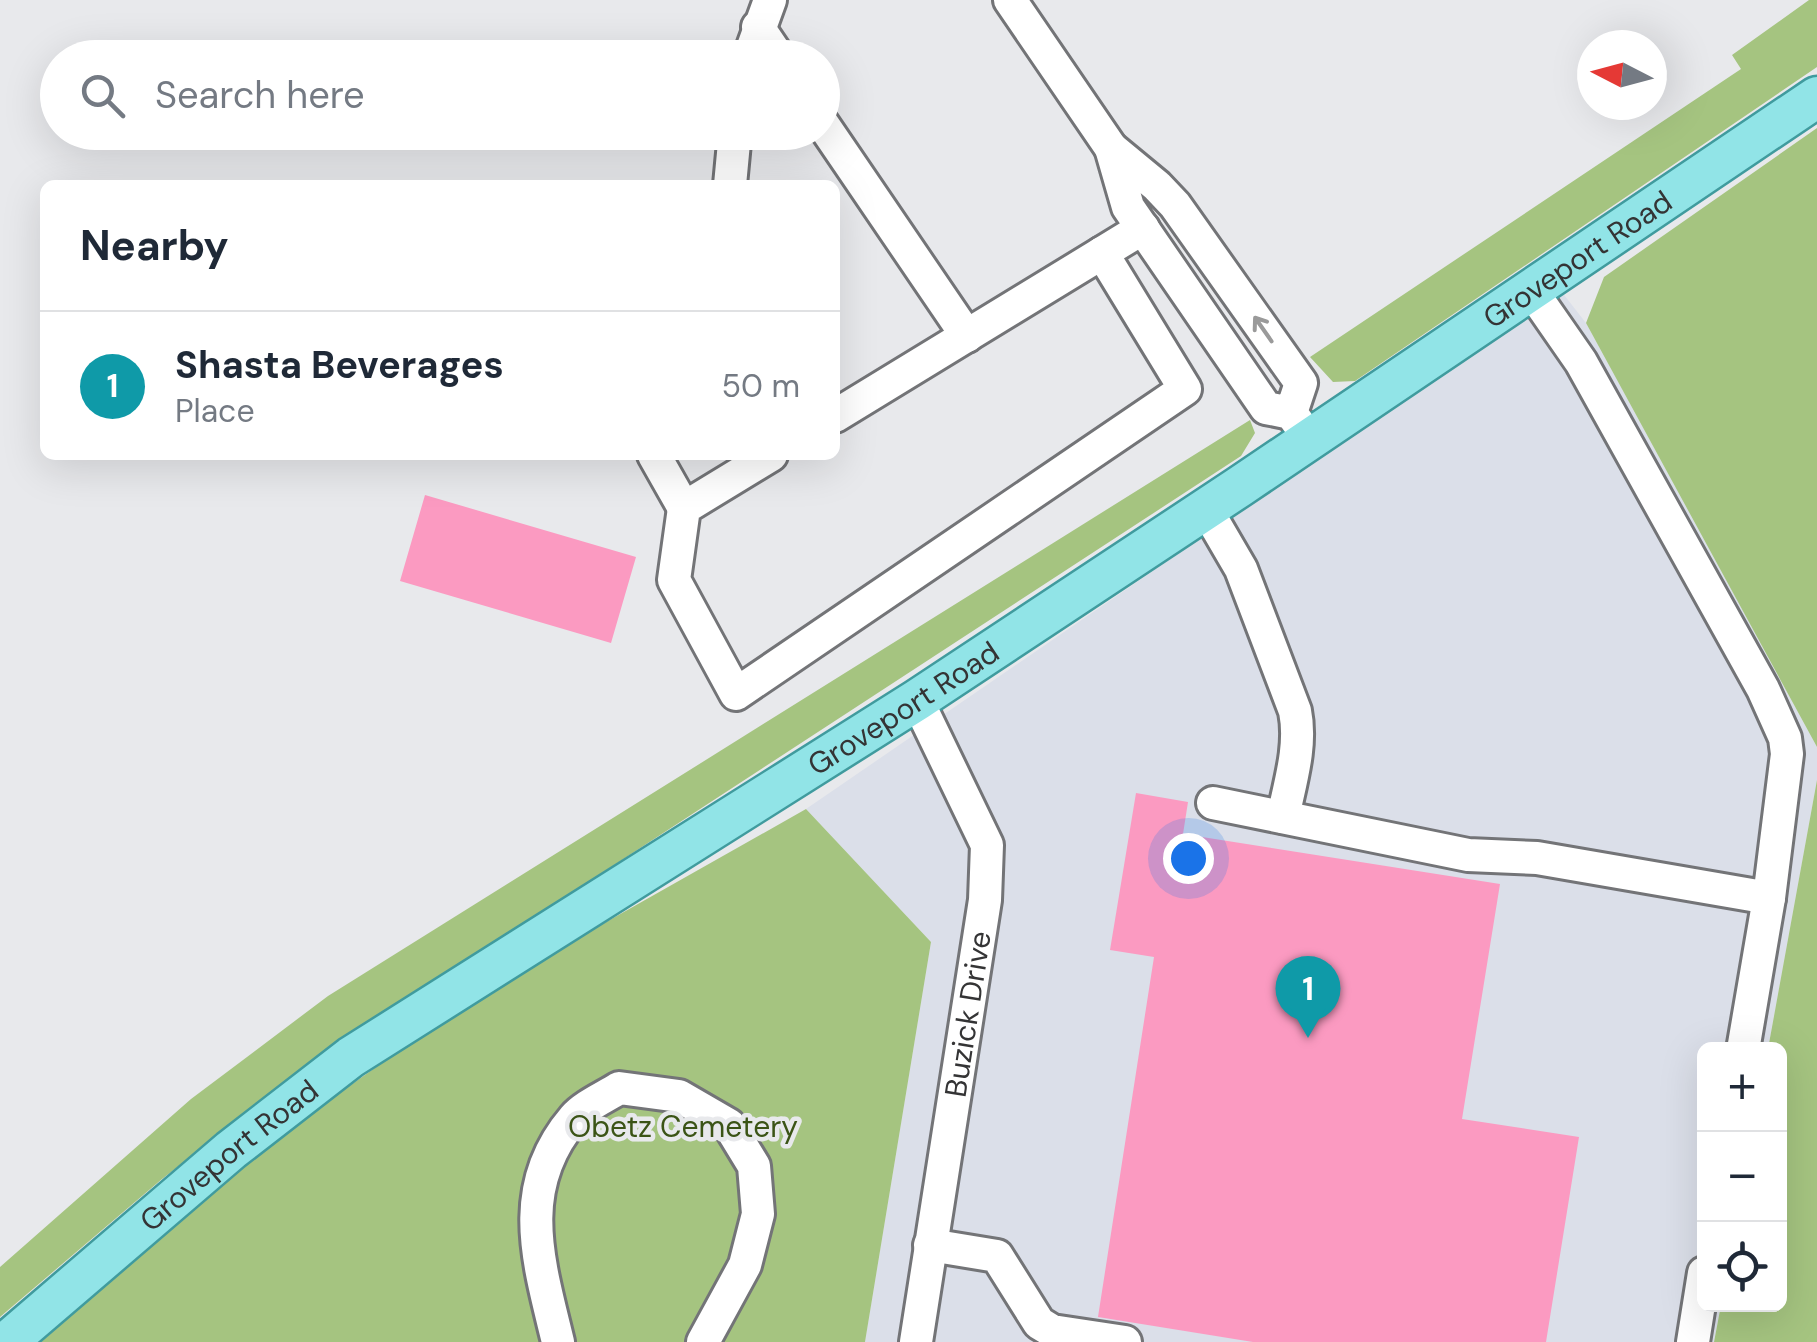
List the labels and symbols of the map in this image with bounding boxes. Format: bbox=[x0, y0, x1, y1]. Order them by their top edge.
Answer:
north arrow bbox=[1577, 30, 1667, 120]
street label: Groveport Road bbox=[1475, 181, 1679, 336]
one-way arrow bbox=[1252, 315, 1273, 343]
street label: Groveport Road bbox=[800, 632, 1006, 784]
your location bbox=[1163, 833, 1214, 884]
street label: Buzick Drive bbox=[935, 928, 999, 1100]
pin: 1 bbox=[1276, 956, 1340, 1038]
street label: Groveport Road bbox=[131, 1070, 326, 1240]
park label: Obetz Cemetery bbox=[568, 1107, 798, 1146]

